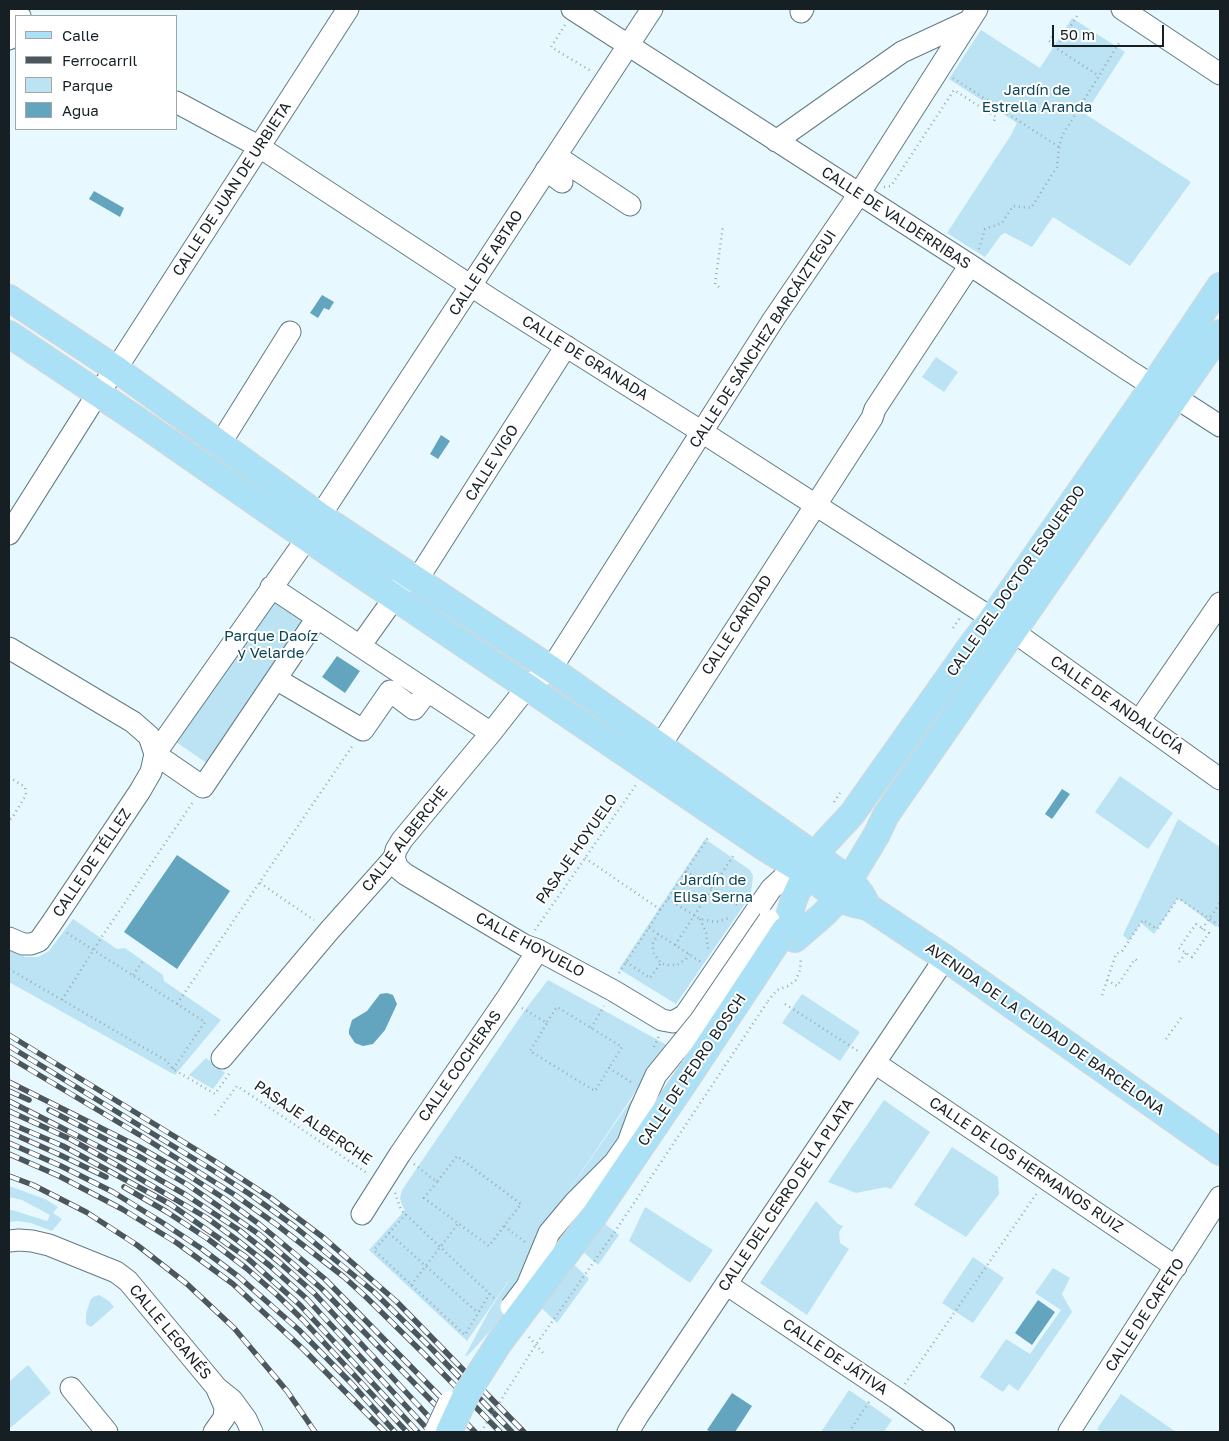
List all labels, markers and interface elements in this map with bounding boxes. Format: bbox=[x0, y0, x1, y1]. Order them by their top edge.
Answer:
legend bbox=[15, 15, 178, 130]
scale bar bbox=[1054, 15, 1166, 47]
text: 50 m bbox=[1060, 25, 1095, 43]
text: Calle bbox=[62, 26, 99, 44]
text: Ferrocarril bbox=[62, 51, 137, 69]
text: Parque bbox=[62, 76, 113, 94]
park label: Jardín de Estrella Aranda bbox=[982, 81, 1092, 116]
street label: CALLE DE JUAN DE URBIETA bbox=[169, 98, 295, 280]
text: Agua bbox=[62, 101, 99, 119]
street label: CALLE DE VALDERRIBAS bbox=[818, 163, 974, 273]
street label: CALLE DE ABTAO bbox=[445, 207, 527, 319]
street label: CALLE DE SÁNCHEZ BARCÁIZTEGUI bbox=[686, 227, 840, 451]
street label: CALLE DE GRANADA bbox=[518, 312, 652, 404]
street label: CALLE VIGO bbox=[461, 422, 523, 504]
street label: CALLE DEL DOCTOR ESQUERDO bbox=[943, 482, 1089, 680]
street label: CALLE CARIDAD bbox=[698, 572, 776, 678]
park label: Parque Daoíz y Velarde bbox=[224, 627, 318, 662]
street label: CALLE DE ANDALUCÍA bbox=[1047, 652, 1187, 758]
street label: CALLE ALBERCHE bbox=[358, 783, 452, 895]
street label: PASAJE HOYUELO bbox=[532, 791, 622, 907]
street label: CALLE DE TÉLLEZ bbox=[49, 805, 135, 921]
park label: Jardín de Elisa Serna bbox=[673, 871, 753, 906]
street label: CALLE HOYUELO bbox=[472, 909, 588, 981]
street label: AVENIDA DE LA CIUDAD DE BARCELONA bbox=[922, 939, 1168, 1119]
street label: CALLE DE PEDRO BOSCH bbox=[634, 990, 750, 1150]
street label: CALLE COCHERAS bbox=[415, 1007, 505, 1125]
street label: PASAJE ALBERCHE bbox=[251, 1077, 375, 1169]
street label: CALLE DE LOS HERMANOS RUIZ bbox=[926, 1093, 1126, 1237]
street label: CALLE DEL CERRO DE LA PLATA bbox=[715, 1095, 857, 1295]
street label: CALLE DE CAFETO bbox=[1102, 1255, 1188, 1375]
street label: CALLE LEGANÉS bbox=[125, 1281, 215, 1383]
street label: CALLE DE JÁTIVA bbox=[779, 1315, 891, 1399]

